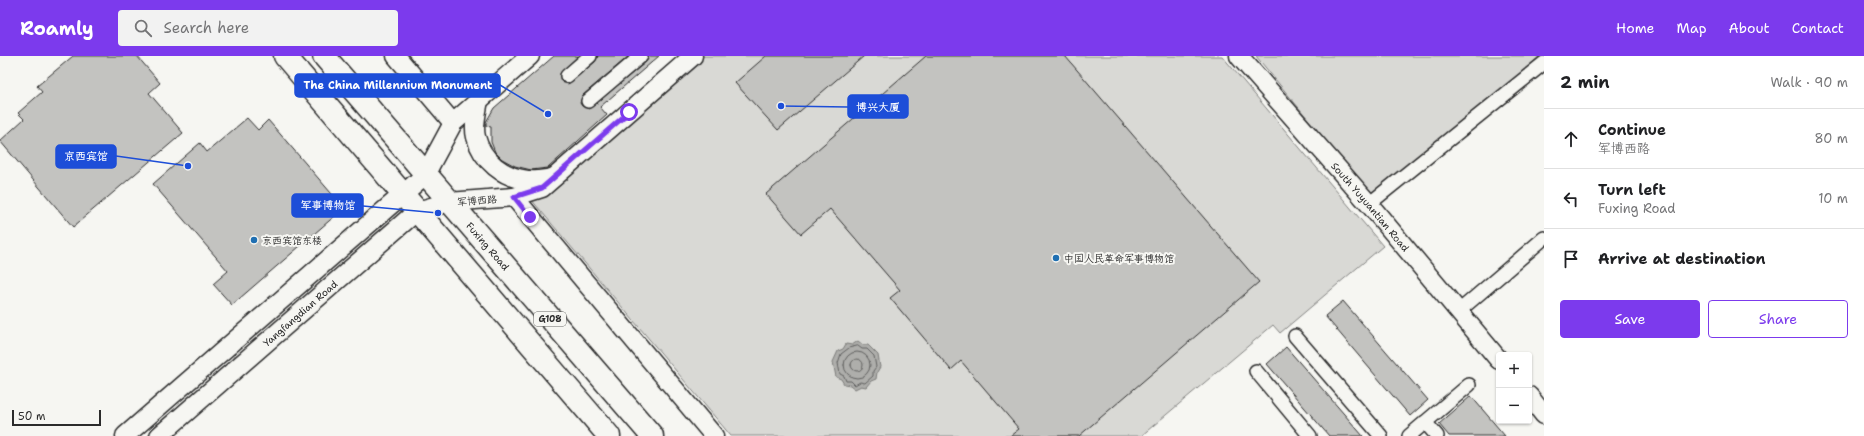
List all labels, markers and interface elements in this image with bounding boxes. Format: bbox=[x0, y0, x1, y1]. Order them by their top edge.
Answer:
search box bbox=[118, 10, 398, 46]
text: Roamly bbox=[20, 16, 94, 41]
icon: search bbox=[132, 17, 154, 39]
text: Search here bbox=[164, 18, 249, 38]
text: Home bbox=[1616, 19, 1655, 37]
text: Map bbox=[1677, 19, 1707, 37]
text: About bbox=[1729, 19, 1770, 37]
text: Contact bbox=[1792, 19, 1844, 37]
text: 2 min bbox=[1560, 71, 1610, 93]
callout: The China Millennium Monument bbox=[295, 74, 500, 97]
text: Walk · 90 m bbox=[1770, 74, 1848, 91]
text: The China Millennium Monument bbox=[304, 78, 493, 93]
callout: 博兴大厦 bbox=[848, 95, 908, 118]
text: 博兴大厦 bbox=[856, 100, 900, 115]
route start bbox=[620, 103, 638, 121]
text: Continue bbox=[1598, 120, 1666, 140]
icon: ahead bbox=[1560, 128, 1582, 150]
text: 80 m bbox=[1814, 130, 1848, 147]
text: 军博西路 bbox=[1598, 140, 1650, 157]
callout: 京西宾馆 bbox=[56, 145, 116, 168]
text: 京西宾馆 bbox=[64, 149, 108, 164]
street label: South Yuyuantian Road bbox=[1328, 160, 1412, 255]
text: Turn left bbox=[1598, 180, 1666, 200]
icon: left bbox=[1560, 188, 1582, 210]
text: 10 m bbox=[1818, 190, 1848, 207]
street label: 军博西路 bbox=[457, 193, 497, 208]
callout: 军事博物馆 bbox=[292, 194, 363, 217]
text: 军事博物馆 bbox=[301, 198, 356, 213]
text: Fuxing Road bbox=[1598, 200, 1676, 217]
route end bbox=[521, 208, 539, 226]
street label: Fuxing Road bbox=[463, 219, 512, 274]
place label: 京西宾馆东楼 bbox=[262, 234, 322, 247]
marker: 京西宾馆东楼 bbox=[249, 235, 259, 245]
icon: arrive bbox=[1560, 248, 1582, 270]
text: Arrive at destination bbox=[1598, 249, 1766, 269]
place label: 中国人民革命军事博物馆 bbox=[1064, 252, 1174, 265]
marker: 中国人民革命军事博物馆 bbox=[1051, 253, 1061, 263]
street label: Yangfangdian Road bbox=[260, 277, 341, 349]
button: Save bbox=[1560, 300, 1700, 338]
button: Share bbox=[1708, 300, 1848, 338]
road number: G108 bbox=[534, 312, 566, 326]
map controls bbox=[1496, 352, 1532, 424]
button: + bbox=[1496, 352, 1532, 388]
button: − bbox=[1496, 388, 1532, 424]
scale bar bbox=[12, 408, 101, 427]
text: 50 m bbox=[18, 409, 46, 424]

